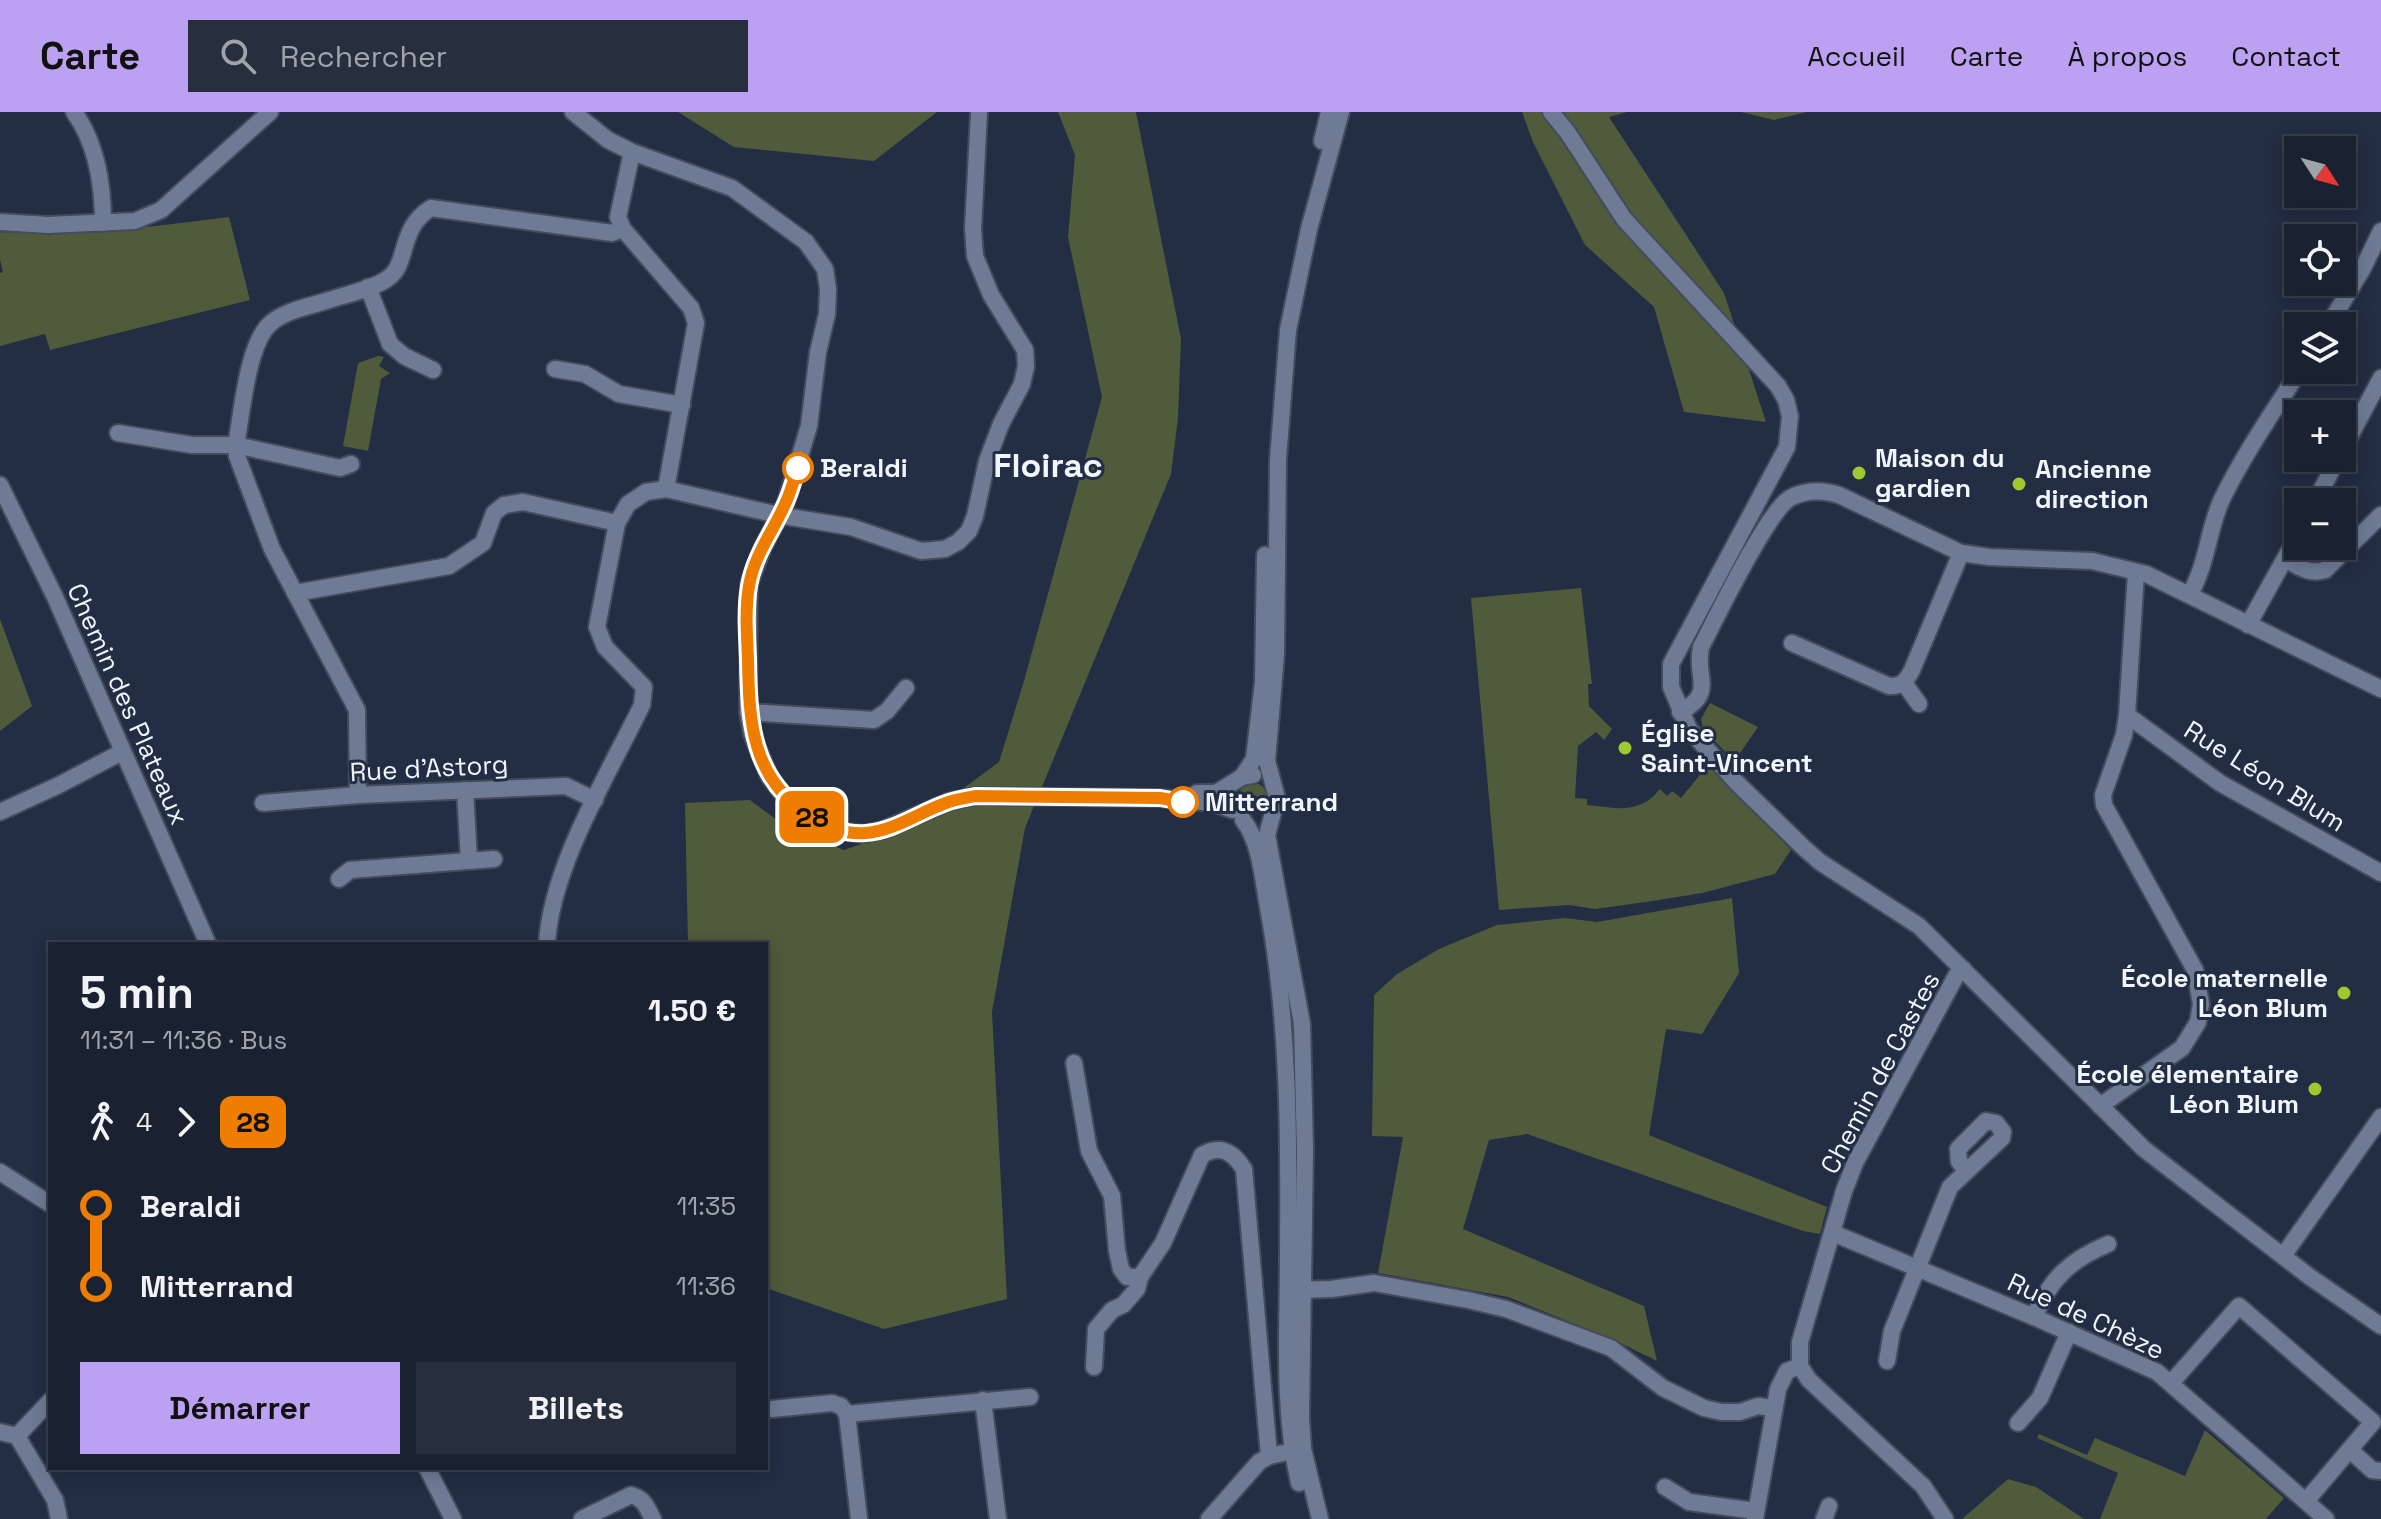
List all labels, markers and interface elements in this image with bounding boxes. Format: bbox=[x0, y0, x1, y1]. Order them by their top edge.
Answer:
search box bbox=[188, 20, 748, 92]
text: Carte bbox=[40, 32, 140, 80]
icon: search bbox=[216, 34, 260, 78]
text: Rechercher bbox=[280, 37, 447, 76]
text: Accueil bbox=[1807, 38, 1906, 74]
text: Carte bbox=[1950, 38, 2023, 74]
text: À propos bbox=[2067, 38, 2187, 74]
text: Contact bbox=[2231, 38, 2341, 74]
north arrow bbox=[2284, 136, 2356, 208]
map controls bbox=[2284, 136, 2356, 560]
button: locate bbox=[2284, 224, 2356, 296]
button: layers bbox=[2284, 312, 2356, 384]
button: + bbox=[2284, 400, 2356, 472]
place label: Maison du gardien bbox=[1875, 441, 2005, 505]
district label: Floirac bbox=[993, 444, 1103, 487]
place label: Beraldi bbox=[820, 451, 908, 485]
place label: Ancienne direction bbox=[2035, 452, 2152, 516]
marker: Beraldi bbox=[783, 453, 813, 483]
marker: Maison du gardien bbox=[1850, 464, 1868, 482]
marker: Ancienne direction bbox=[2010, 475, 2028, 493]
button: − bbox=[2284, 488, 2356, 560]
street label: Chemin des Plateaux bbox=[59, 578, 197, 830]
street label: Rue Léon Blum bbox=[2178, 713, 2352, 839]
place label: Église Saint-Vincent bbox=[1641, 716, 1813, 780]
marker: Église Saint-Vincent bbox=[1616, 739, 1634, 757]
street label: Rue d'Astorg bbox=[349, 747, 509, 789]
place label: Mitterrand bbox=[1205, 785, 1338, 819]
marker: Mitterrand bbox=[1168, 787, 1198, 817]
line badge: 28 bbox=[776, 791, 848, 843]
text: 28 bbox=[795, 799, 829, 835]
place label: École maternelle Léon Blum bbox=[2121, 961, 2328, 1025]
text: 5 min bbox=[80, 965, 194, 1021]
street label: Chemin de Castes bbox=[1812, 966, 1948, 1180]
marker: École maternelle Léon Blum bbox=[2335, 984, 2353, 1002]
text: 1.50 € bbox=[648, 991, 736, 1030]
text: 11:31 – 11:36 · Bus bbox=[80, 1023, 287, 1057]
place label: École élementaire Léon Blum bbox=[2077, 1057, 2299, 1121]
marker: École élementaire Léon Blum bbox=[2306, 1080, 2324, 1098]
icon: walk bbox=[80, 1100, 124, 1144]
icon: forward bbox=[164, 1100, 208, 1144]
text: 28 bbox=[236, 1104, 270, 1140]
text: 4 bbox=[136, 1105, 152, 1139]
text: Beraldi bbox=[140, 1187, 241, 1226]
text: 11:35 bbox=[676, 1189, 736, 1223]
street label: Rue de Chèze bbox=[2002, 1265, 2170, 1367]
text: Mitterrand bbox=[140, 1267, 294, 1306]
text: 11:36 bbox=[676, 1269, 736, 1303]
button: Démarrer bbox=[80, 1362, 400, 1454]
button: Billets bbox=[416, 1362, 736, 1454]

